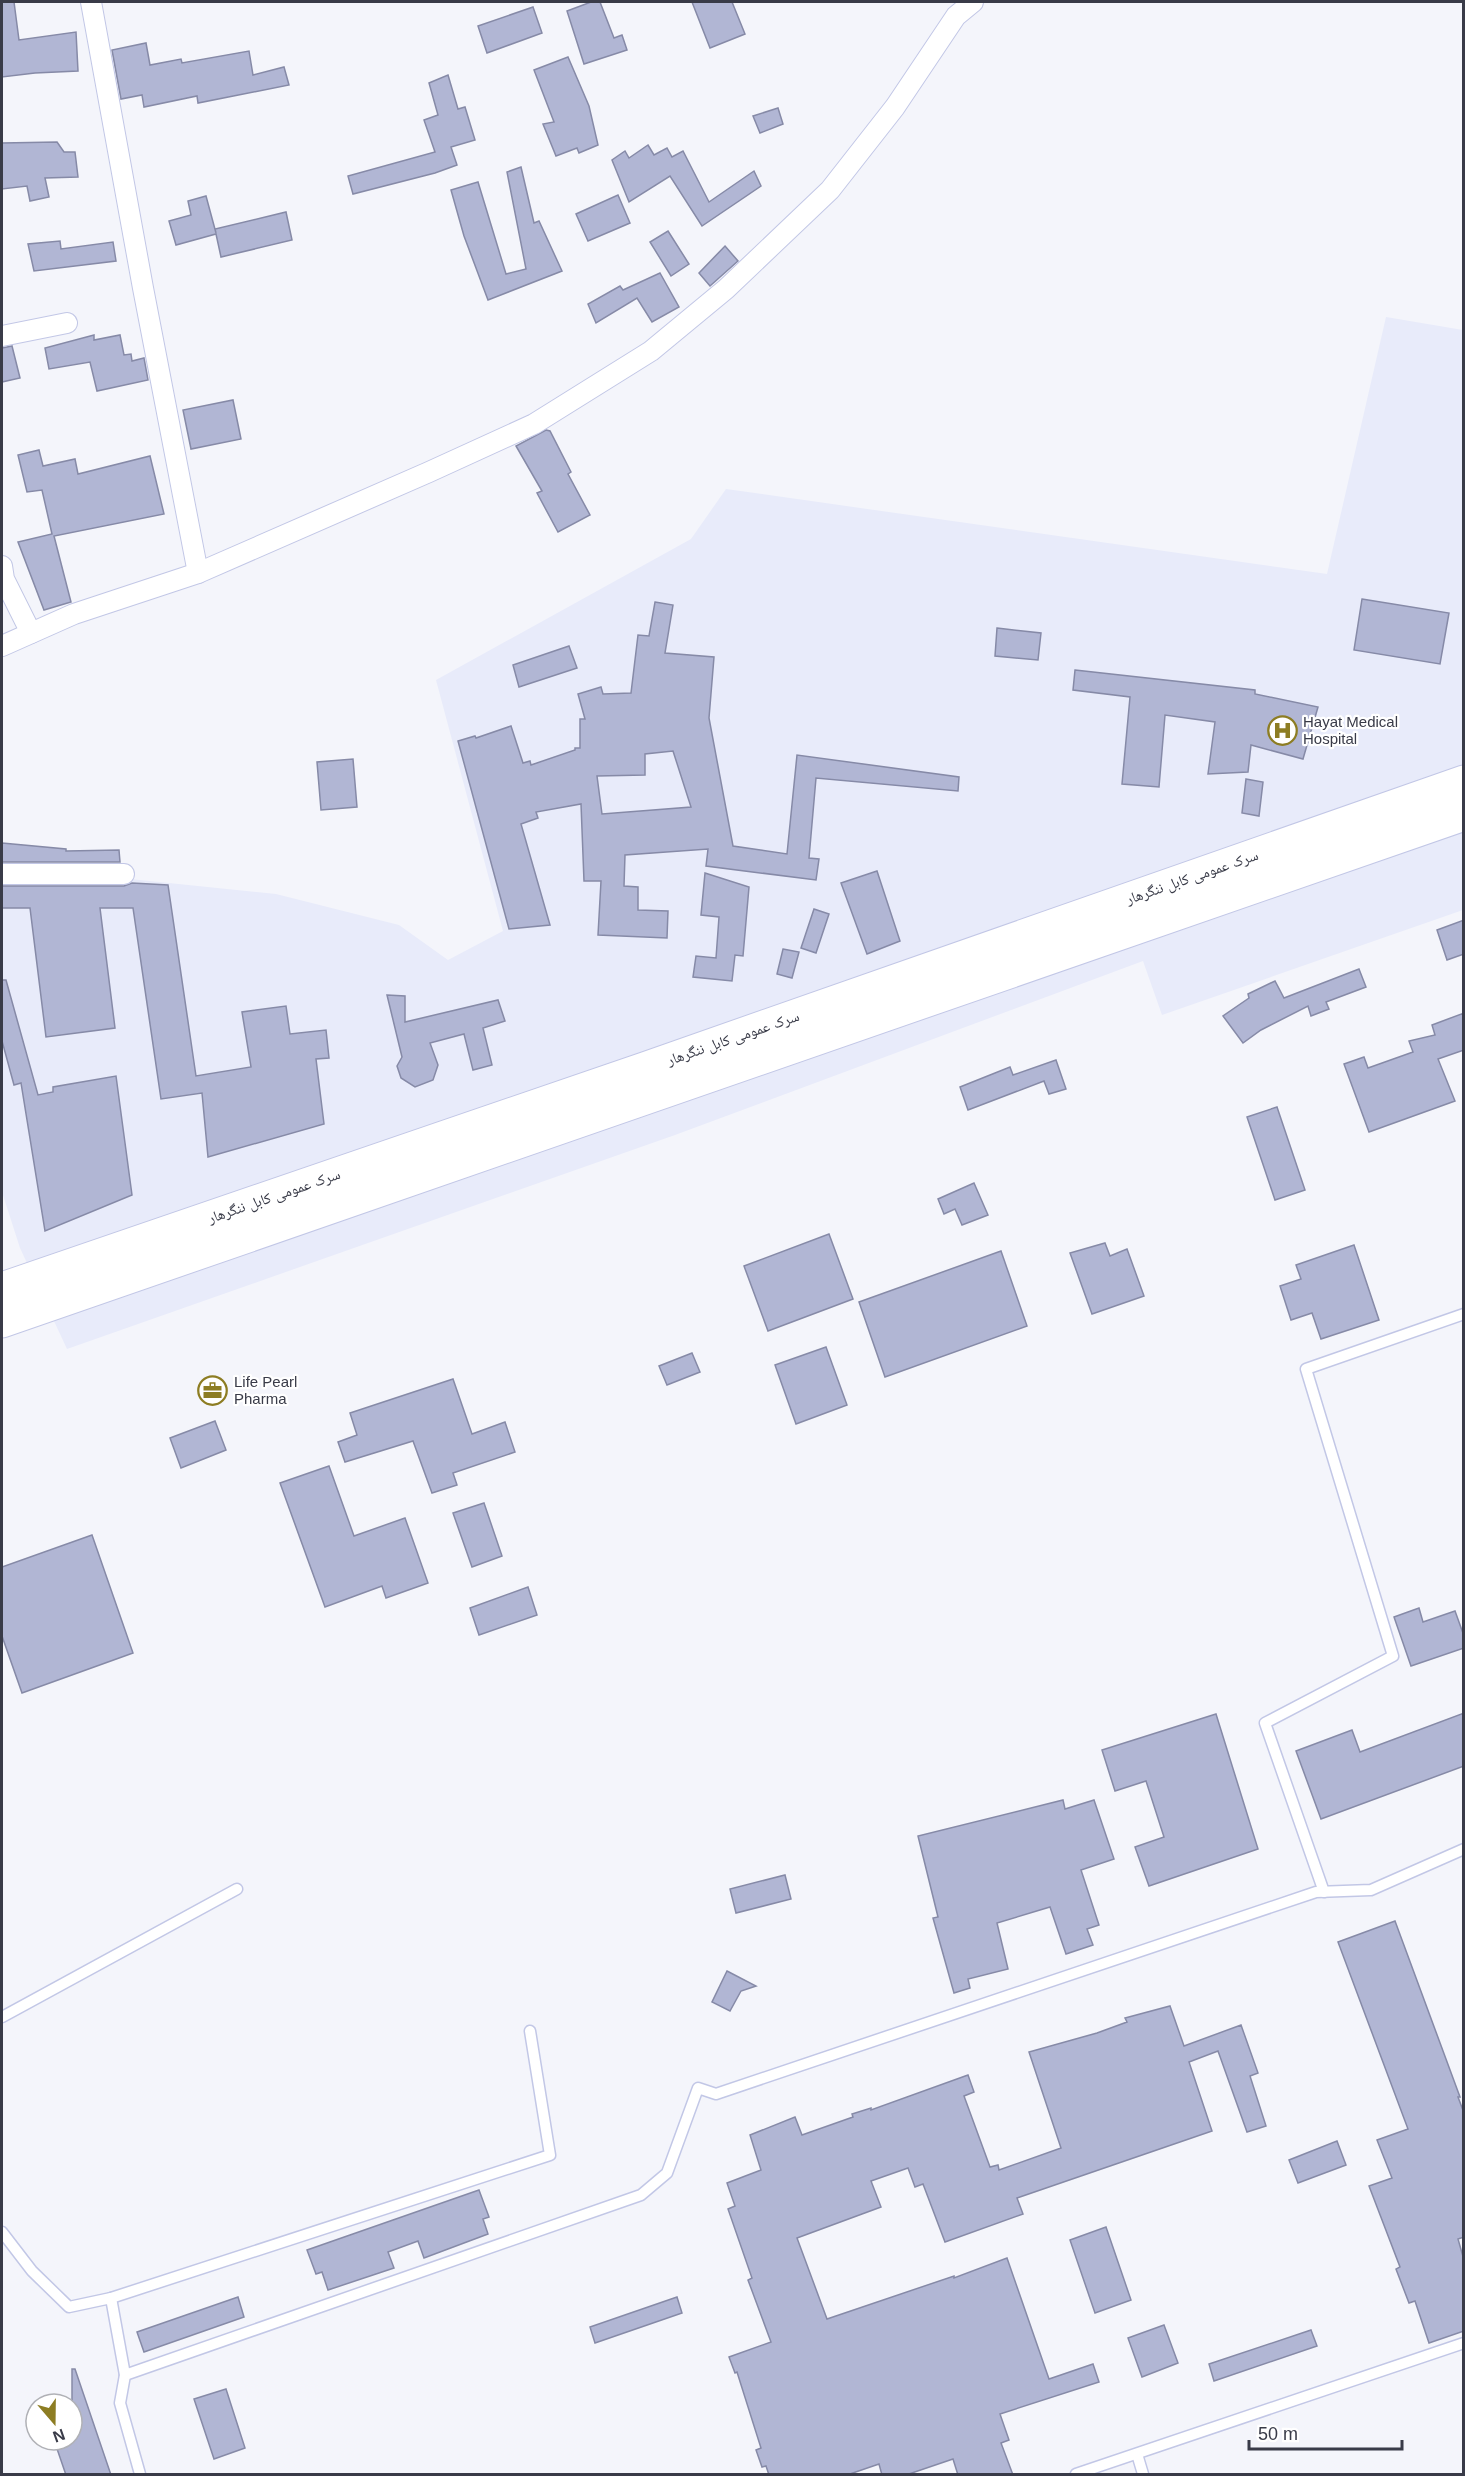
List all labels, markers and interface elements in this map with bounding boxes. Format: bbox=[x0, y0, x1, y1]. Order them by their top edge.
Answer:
place label: Hayat Medical Hospital bbox=[1303, 713, 1398, 747]
hospital icon: Hayat Medical Hospital bbox=[1266, 715, 1298, 747]
street label: سرک عمومی کابل ننگرهار bbox=[1122, 846, 1261, 909]
street label: سرک عمومی کابل ننگرهار bbox=[663, 1007, 802, 1070]
street label: سرک عمومی کابل ننگرهار bbox=[204, 1165, 343, 1228]
place label: Life Pearl Pharma bbox=[234, 1373, 297, 1407]
office icon: Life Pearl Pharma bbox=[197, 1375, 229, 1407]
north arrow bbox=[24, 2392, 84, 2452]
scale bar bbox=[1249, 2413, 1402, 2451]
text: 50 m bbox=[1258, 2424, 1298, 2444]
text: N bbox=[51, 2426, 67, 2446]

